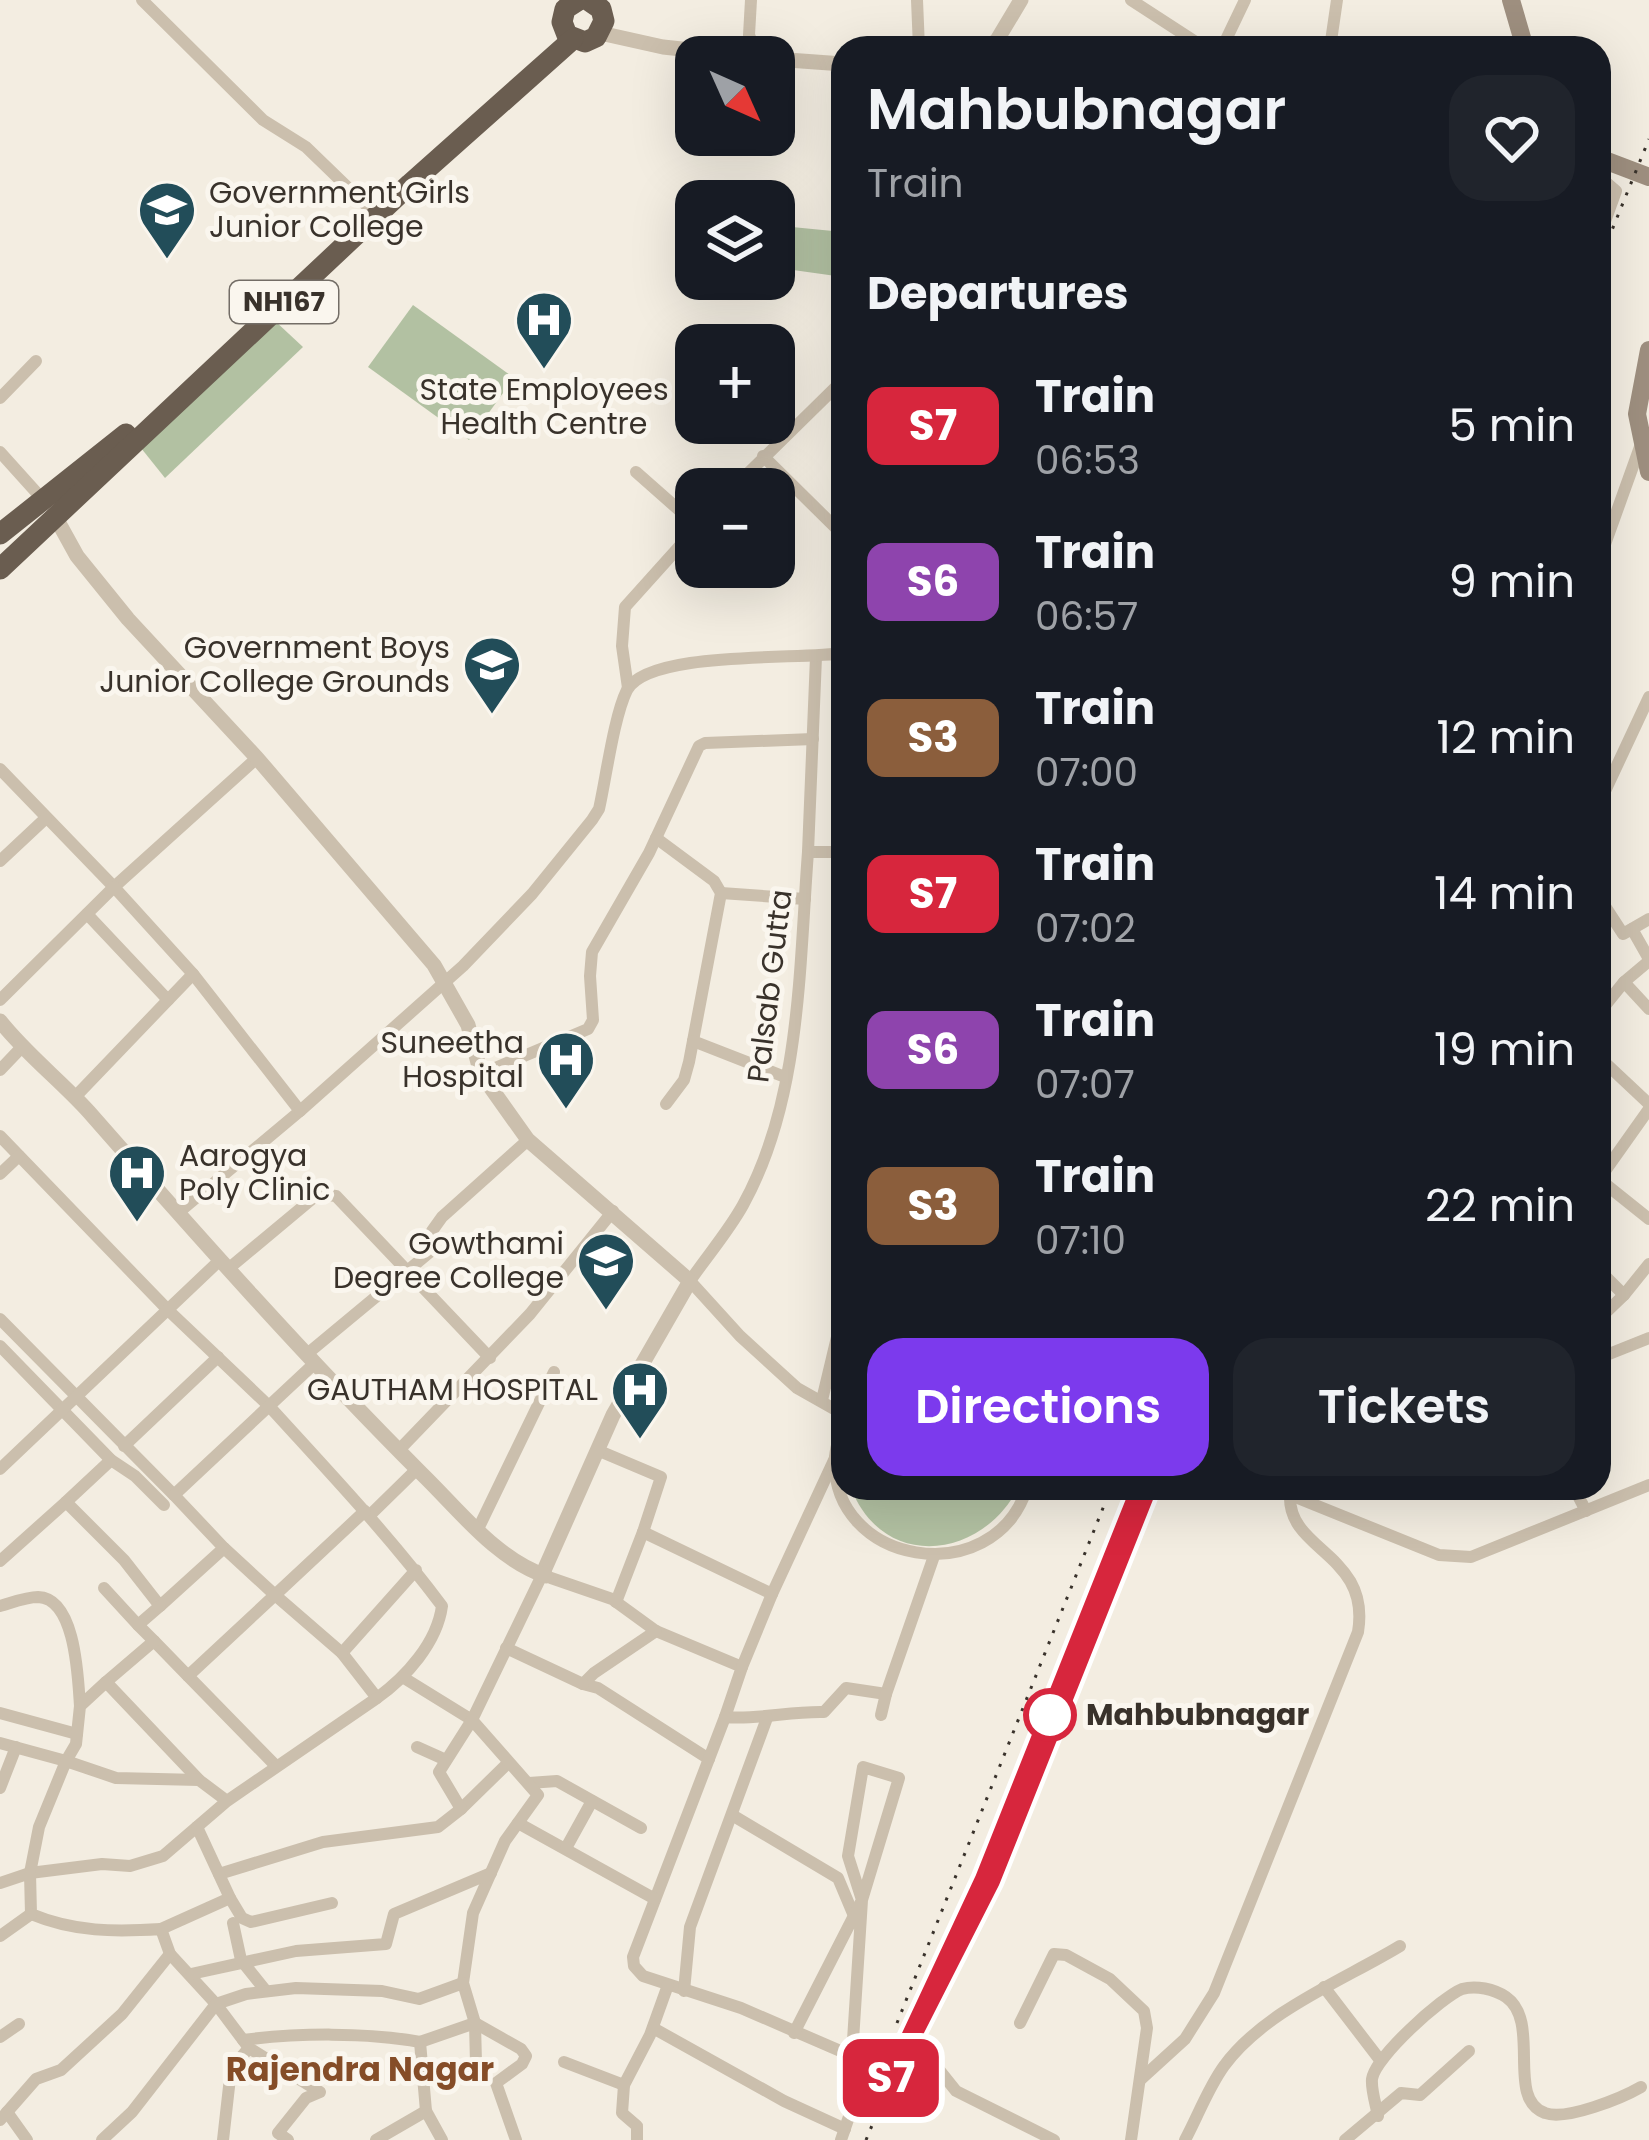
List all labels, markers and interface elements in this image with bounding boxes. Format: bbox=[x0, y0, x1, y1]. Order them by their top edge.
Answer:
north arrow bbox=[675, 36, 795, 156]
map controls bbox=[675, 36, 795, 588]
text: Mahbubnagar bbox=[867, 69, 1286, 149]
button: heart bbox=[1449, 75, 1575, 201]
text: Train bbox=[867, 156, 964, 211]
place label: Government Girls Junior College bbox=[209, 171, 470, 248]
school or university icon: Government Girls Junior College bbox=[136, 179, 198, 261]
button: layers bbox=[675, 180, 795, 300]
text: Departures bbox=[867, 262, 1129, 325]
road number: NH167 bbox=[230, 281, 338, 323]
hospital icon: State Employees Health Centre bbox=[513, 289, 575, 371]
button: + bbox=[675, 324, 795, 444]
text: Train bbox=[1035, 365, 1155, 428]
place label: State Employees Health Centre bbox=[419, 368, 669, 445]
text: 5 min bbox=[1449, 394, 1575, 457]
text: S7 bbox=[909, 396, 957, 455]
text: 06:53 bbox=[1035, 433, 1140, 488]
button: − bbox=[675, 468, 795, 588]
text: Train bbox=[1035, 521, 1155, 584]
text: 9 min bbox=[1448, 550, 1575, 613]
text: S6 bbox=[907, 552, 959, 611]
text: 06:57 bbox=[1035, 589, 1138, 644]
place label: Government Boys Junior College Grounds bbox=[99, 626, 450, 703]
school or university icon: Government Boys Junior College Grounds bbox=[461, 634, 523, 716]
text: Train bbox=[1035, 677, 1155, 740]
text: 12 min bbox=[1436, 706, 1575, 769]
text: S3 bbox=[907, 708, 959, 767]
text: 07:00 bbox=[1035, 745, 1138, 800]
text: Train bbox=[1035, 833, 1155, 896]
text: 14 min bbox=[1434, 862, 1575, 925]
text: S7 bbox=[909, 864, 957, 923]
street label: Palsab Gutta bbox=[736, 887, 803, 1085]
text: 07:02 bbox=[1035, 901, 1136, 956]
text: Train bbox=[1035, 989, 1155, 1052]
text: 19 min bbox=[1434, 1018, 1575, 1081]
text: S6 bbox=[907, 1020, 959, 1079]
place label: Suneetha Hospital bbox=[380, 1021, 524, 1098]
hospital icon: Suneetha Hospital bbox=[535, 1029, 597, 1111]
text: 07:07 bbox=[1035, 1057, 1135, 1112]
place label: Aarogya Poly Clinic bbox=[179, 1134, 331, 1211]
hospital icon: Aarogya Poly Clinic bbox=[106, 1142, 168, 1224]
text: Train bbox=[1035, 1145, 1155, 1208]
text: 22 min bbox=[1425, 1174, 1575, 1237]
text: S3 bbox=[907, 1176, 959, 1235]
text: 07:10 bbox=[1035, 1213, 1126, 1268]
place label: Gowthami Degree College bbox=[333, 1222, 564, 1299]
school or university icon: Gowthami Degree College bbox=[575, 1230, 637, 1312]
button: Directions bbox=[867, 1338, 1209, 1476]
button: Tickets bbox=[1233, 1338, 1575, 1476]
hospital icon: GAUTHAM HOSPITAL bbox=[609, 1359, 671, 1441]
place label: GAUTHAM HOSPITAL bbox=[307, 1368, 598, 1411]
marker: Mahbubnagar bbox=[1025, 1690, 1075, 1740]
place label: Mahbubnagar bbox=[1086, 1693, 1309, 1736]
line badge: S7 bbox=[837, 2039, 945, 2117]
district label: Rajendra Nagar bbox=[226, 2046, 494, 2093]
text: S7 bbox=[867, 2048, 915, 2107]

